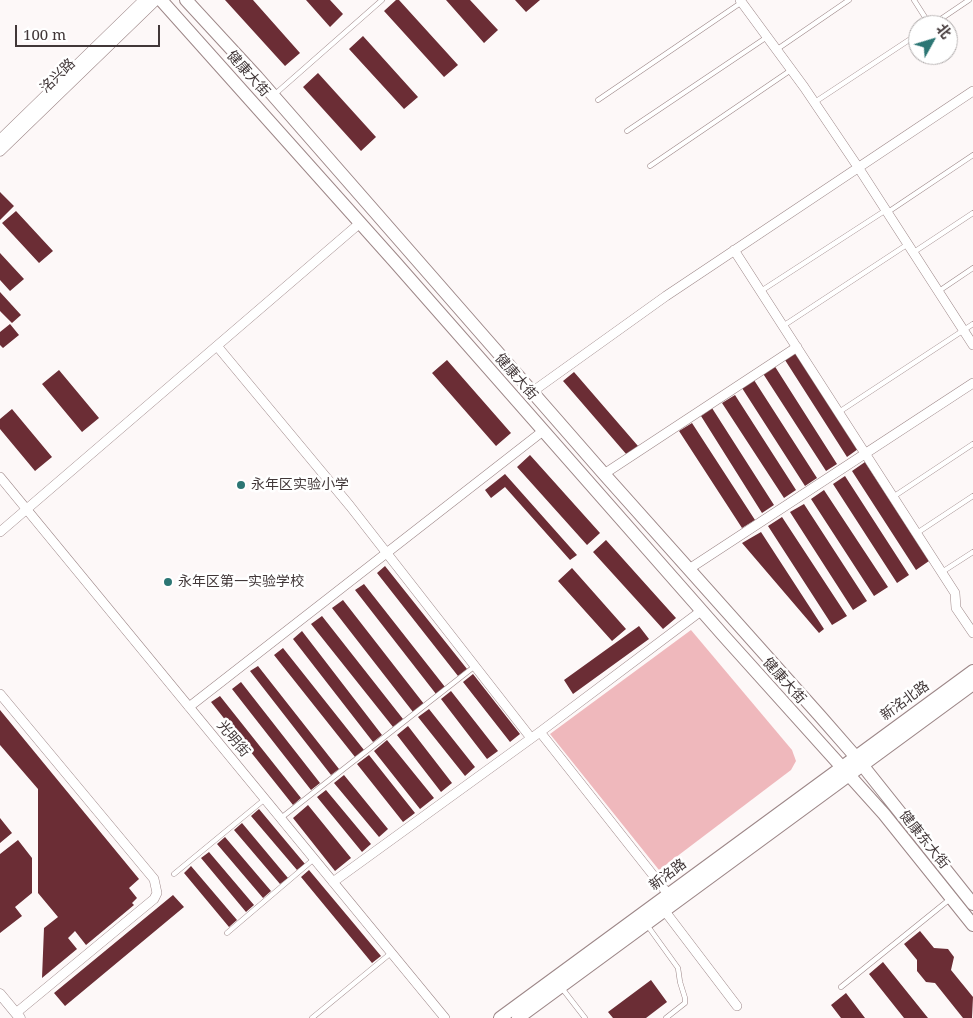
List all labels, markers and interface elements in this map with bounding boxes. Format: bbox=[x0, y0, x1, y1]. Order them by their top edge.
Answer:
scale bar bbox=[18, 15, 162, 47]
north arrow bbox=[908, 15, 958, 65]
text: 北 bbox=[932, 19, 956, 42]
text: 100 m bbox=[23, 24, 66, 44]
street label: 健康大街 bbox=[223, 48, 273, 100]
street label: 洺兴路 bbox=[37, 55, 79, 97]
street label: 健康大街 bbox=[491, 350, 541, 404]
place label: 永年区实验小学 bbox=[251, 477, 349, 493]
marker: 永年区实验小学 bbox=[235, 479, 247, 491]
place label: 永年区第一实验学校 bbox=[178, 574, 304, 590]
marker: 永年区第一实验学校 bbox=[162, 576, 174, 588]
street label: 健康大街 bbox=[759, 655, 809, 707]
street label: 新洺北路 bbox=[877, 678, 933, 724]
street label: 光明街 bbox=[213, 718, 253, 760]
street label: 健康东大街 bbox=[895, 808, 953, 872]
street label: 新洺路 bbox=[646, 856, 690, 894]

